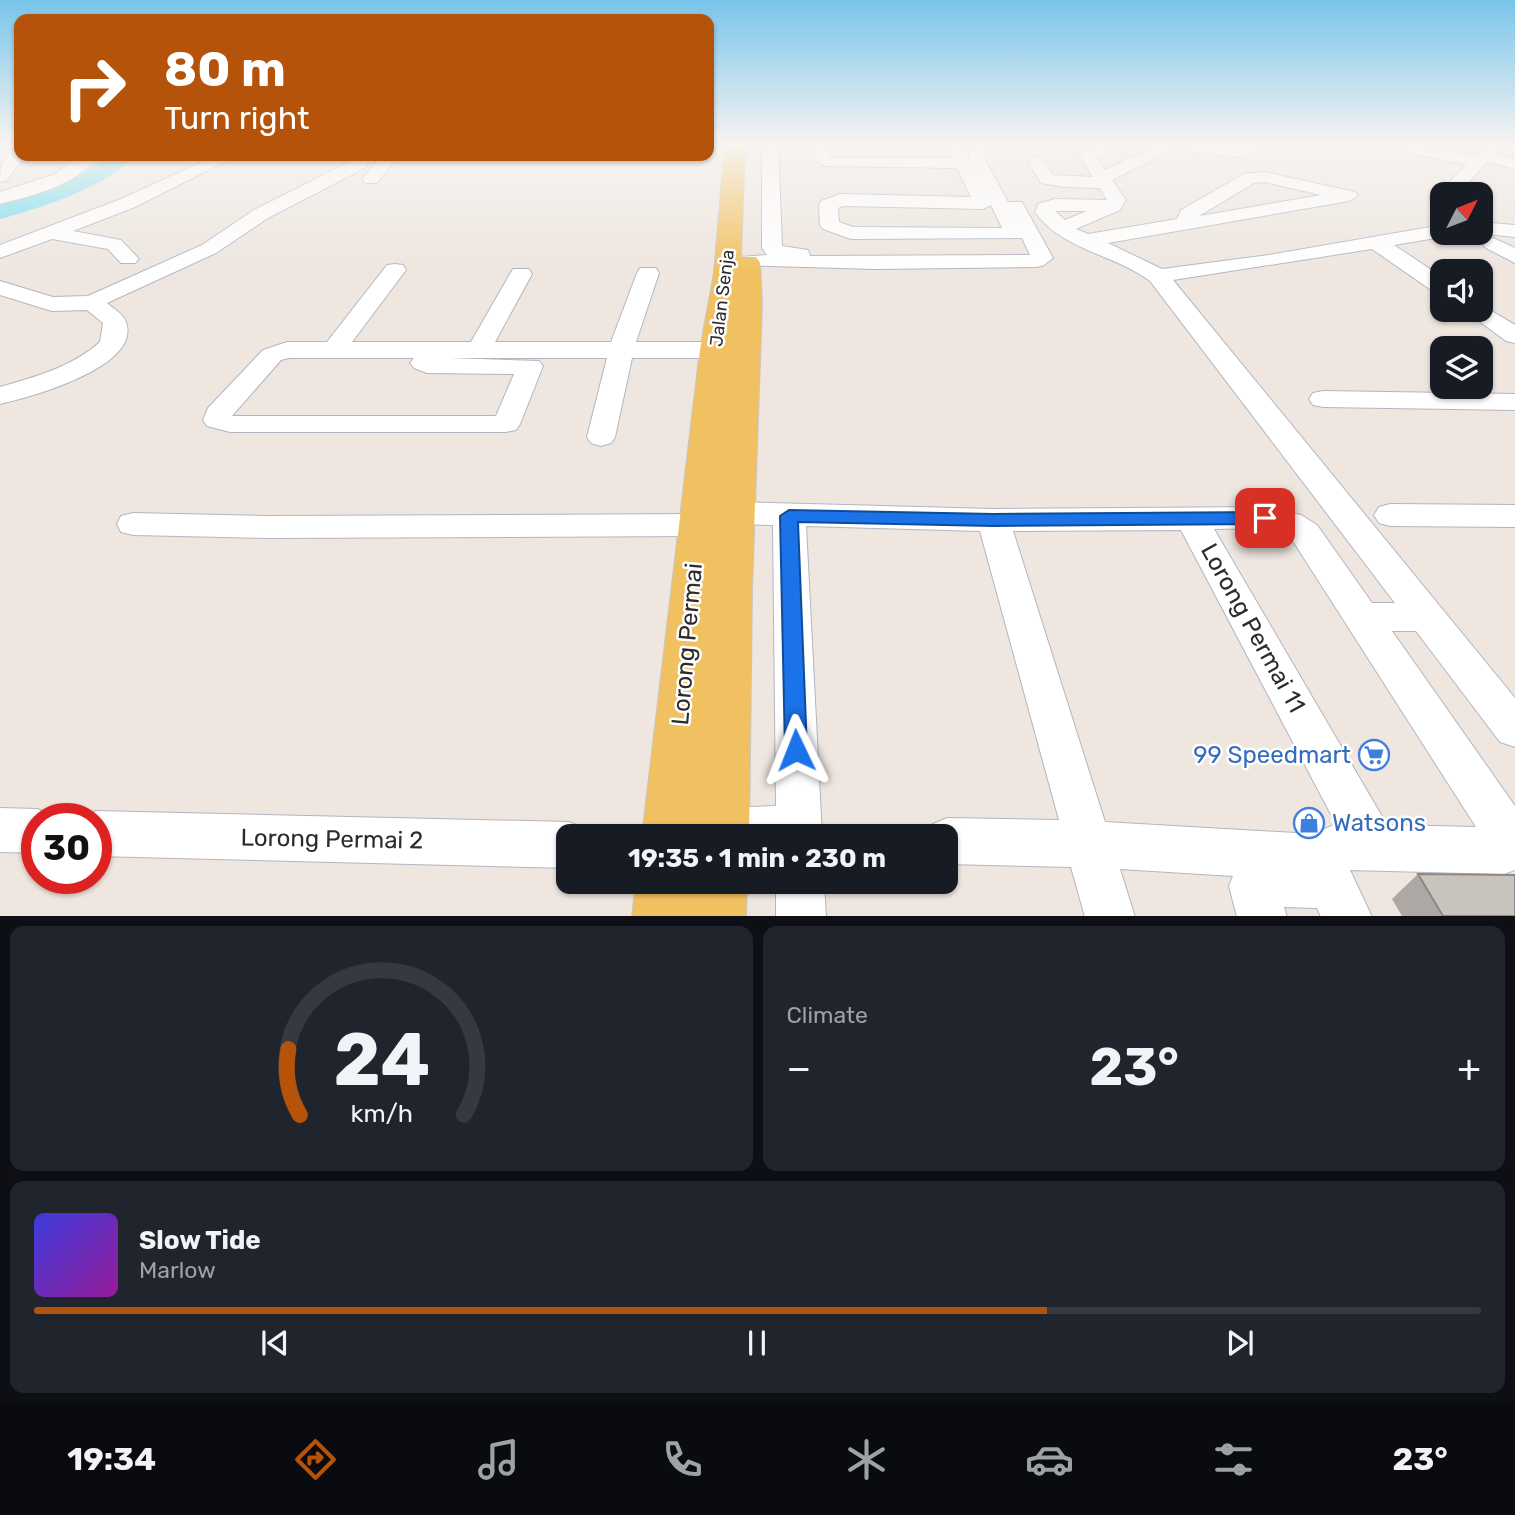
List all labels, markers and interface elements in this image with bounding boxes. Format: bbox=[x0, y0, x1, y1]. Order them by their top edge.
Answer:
text: 80 m bbox=[164, 40, 286, 98]
icon: right bbox=[49, 42, 140, 133]
text: Turn right bbox=[164, 99, 309, 137]
north arrow bbox=[1430, 182, 1493, 245]
map controls bbox=[1430, 182, 1493, 399]
street label: Jalan Senja bbox=[705, 248, 739, 348]
button: sound bbox=[1430, 259, 1493, 322]
button: layers bbox=[1430, 336, 1493, 399]
pin bbox=[1235, 488, 1295, 548]
icon: arrive bbox=[1246, 499, 1284, 537]
street label: Lorong Permai 11 bbox=[1195, 539, 1311, 717]
street label: Lorong Permai bbox=[666, 562, 708, 726]
position arrow bbox=[759, 713, 833, 787]
supermarket icon: 99 Speedmart bbox=[1357, 738, 1391, 772]
place label: 99 Speedmart bbox=[1193, 741, 1351, 769]
speed limit sign: 30 bbox=[21, 803, 112, 894]
shop icon: Watsons bbox=[1292, 806, 1326, 840]
place label: Watsons bbox=[1332, 809, 1426, 837]
street label: Lorong Permai 2 bbox=[240, 823, 424, 855]
text: 19:35 · 1 min · 230 m bbox=[628, 843, 886, 874]
text: Climate bbox=[787, 1001, 868, 1029]
text: 24 bbox=[333, 1017, 430, 1103]
text: 23° bbox=[1090, 1036, 1179, 1098]
text: − bbox=[787, 1045, 811, 1091]
text: + bbox=[1457, 1045, 1481, 1091]
text: km/h bbox=[350, 1098, 412, 1127]
text: Slow Tide bbox=[139, 1225, 261, 1256]
text: Marlow bbox=[139, 1256, 216, 1284]
icon: previous bbox=[256, 1324, 294, 1362]
icon: pause bbox=[738, 1324, 776, 1362]
icon: next bbox=[1221, 1324, 1259, 1362]
icon: directions bbox=[291, 1435, 340, 1484]
icon: music bbox=[474, 1435, 523, 1484]
icon: phone bbox=[658, 1435, 707, 1484]
icon: climate bbox=[842, 1435, 891, 1484]
icon: car bbox=[1025, 1435, 1074, 1484]
icon: filters bbox=[1209, 1435, 1258, 1484]
text: 19:34 bbox=[67, 1440, 156, 1478]
text: 23° bbox=[1393, 1440, 1448, 1478]

